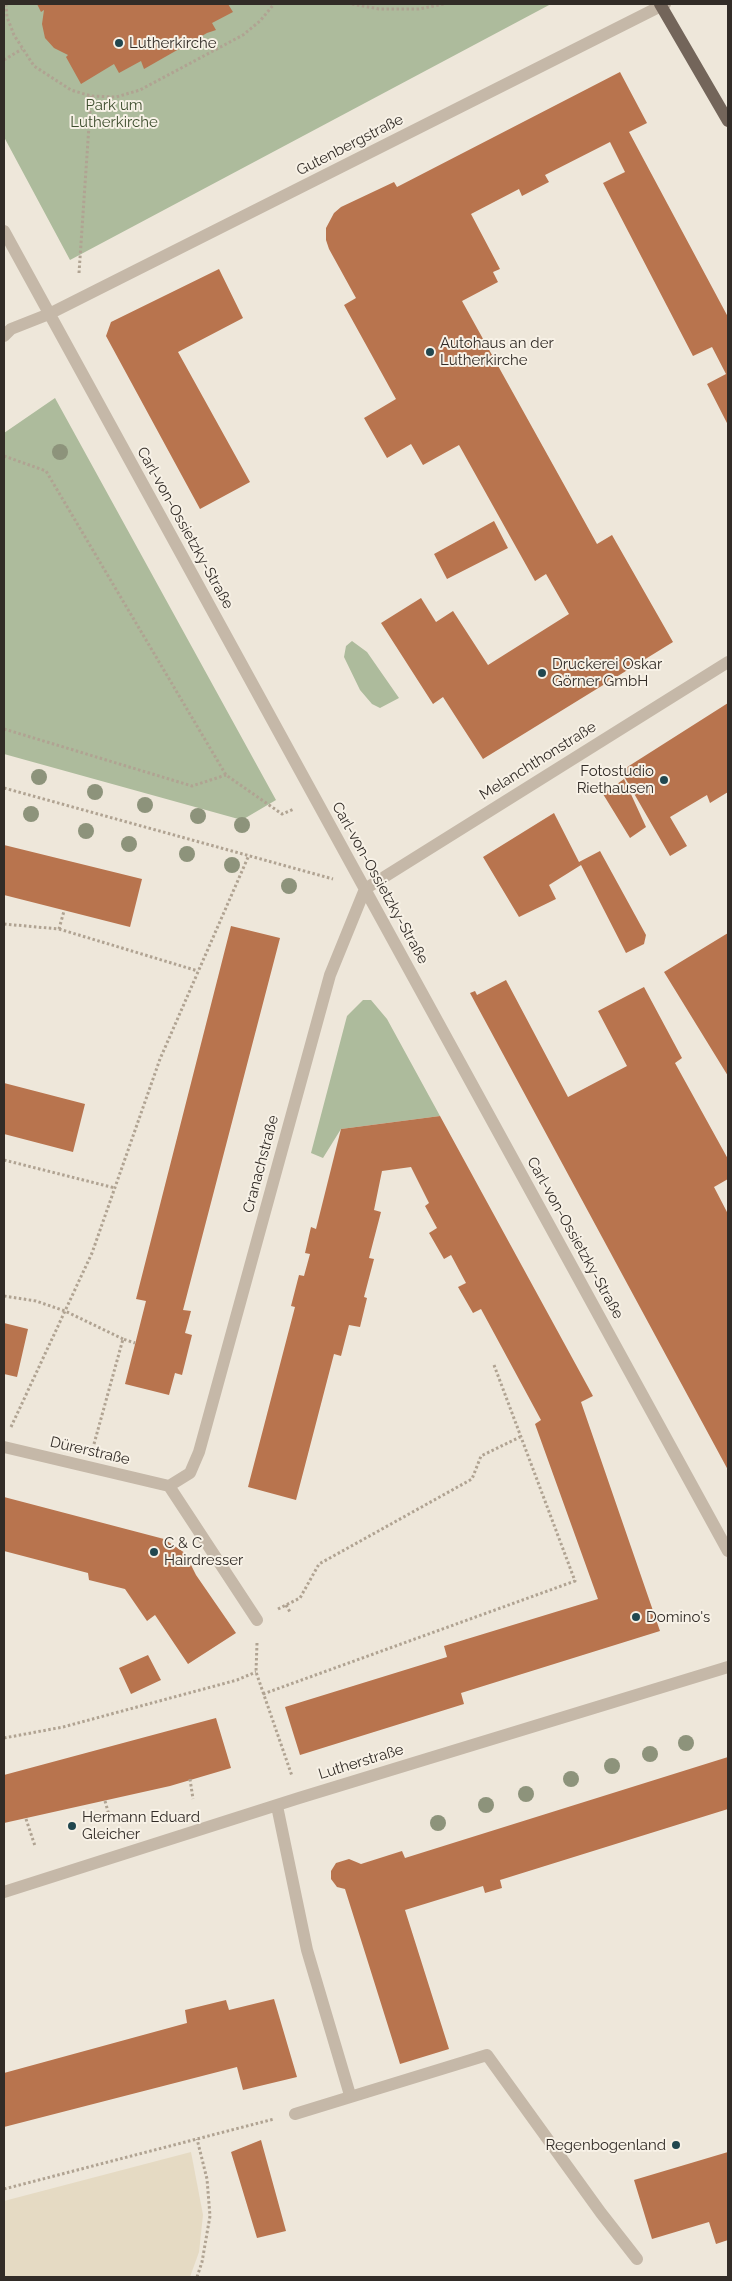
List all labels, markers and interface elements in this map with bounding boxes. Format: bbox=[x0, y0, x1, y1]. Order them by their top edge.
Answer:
place label: Lutherkirche bbox=[129, 34, 216, 52]
marker: Lutherkirche bbox=[113, 37, 125, 49]
park label: Park um Lutherkirche bbox=[70, 96, 158, 131]
street label: Gutenbergstraße bbox=[294, 110, 406, 180]
place label: Autohaus an der Lutherkirche bbox=[440, 334, 554, 369]
marker: Autohaus an der Lutherkirche bbox=[424, 346, 436, 358]
street label: Carl-von-Ossietzky-Straße bbox=[133, 444, 237, 612]
place label: Druckerei Oskar Görner GmbH bbox=[552, 655, 662, 690]
marker: Druckerei Oskar Görner GmbH bbox=[536, 667, 548, 679]
street label: Melanchthonstraße bbox=[476, 718, 600, 804]
place label: Fotostudio Riethausen bbox=[577, 762, 654, 797]
marker: Fotostudio Riethausen bbox=[658, 774, 670, 786]
street label: Carl-von-Ossietzky-Straße bbox=[328, 799, 432, 967]
street label: Cranachstraße bbox=[239, 1113, 283, 1215]
street label: Carl-von-Ossietzky-Straße bbox=[523, 1154, 627, 1322]
street label: Dürerstraße bbox=[48, 1433, 132, 1469]
place label: C & C Hairdresser bbox=[164, 1534, 243, 1569]
marker: C & C Hairdresser bbox=[148, 1546, 160, 1558]
place label: Domino's bbox=[646, 1608, 710, 1626]
marker: Domino's bbox=[630, 1611, 642, 1623]
street label: Lutherstraße bbox=[316, 1740, 406, 1784]
place label: Hermann Eduard Gleicher bbox=[82, 1808, 200, 1843]
marker: Hermann Eduard Gleicher bbox=[66, 1820, 78, 1832]
place label: Regenbogenland bbox=[545, 2136, 666, 2154]
marker: Regenbogenland bbox=[670, 2139, 682, 2151]

